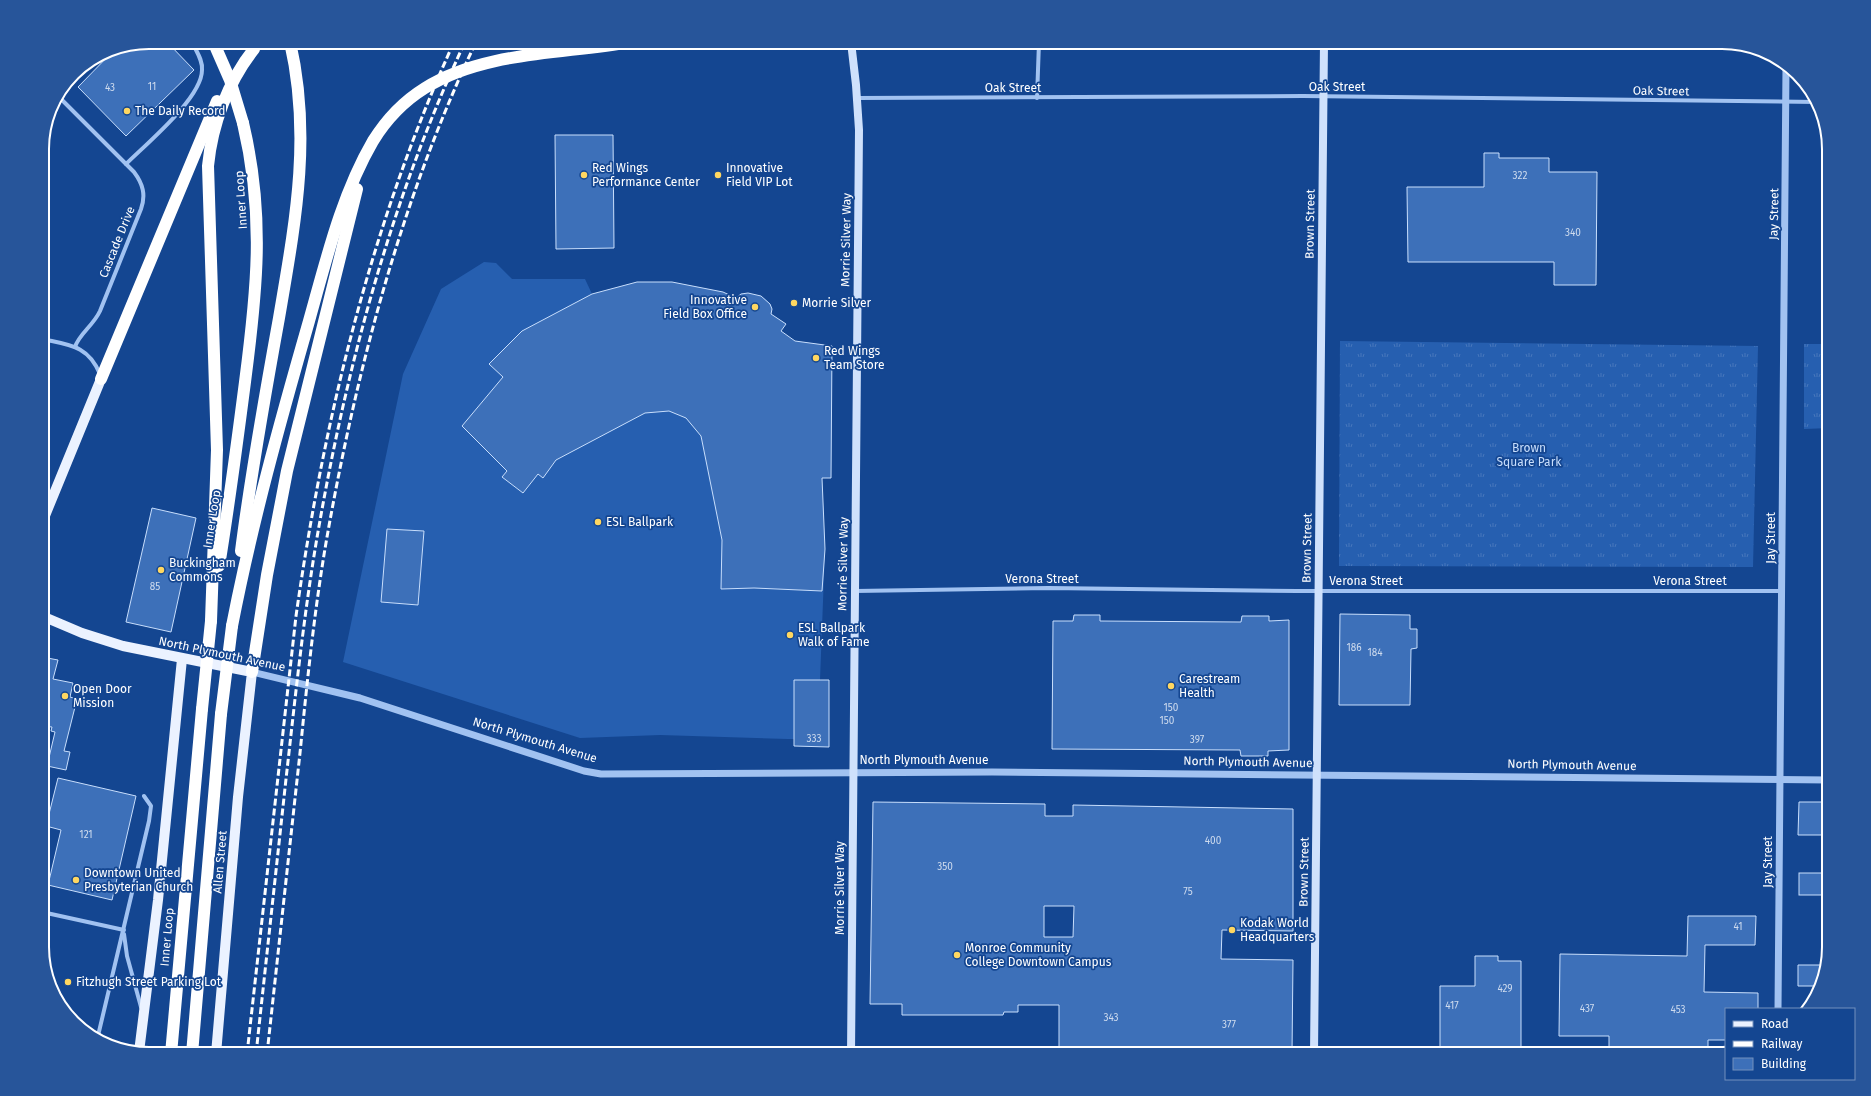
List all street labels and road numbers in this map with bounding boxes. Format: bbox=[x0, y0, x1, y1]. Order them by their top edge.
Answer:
street label: Oak Street bbox=[1309, 80, 1366, 94]
street label: Oak Street bbox=[985, 81, 1042, 95]
street label: Oak Street bbox=[1633, 84, 1690, 99]
street label: Inner Loop bbox=[232, 170, 250, 230]
street label: Jay Street bbox=[1767, 187, 1781, 240]
street label: Brown Street bbox=[1302, 188, 1318, 259]
street label: Morrie Silver Way bbox=[838, 193, 854, 287]
street label: Cascade Drive bbox=[96, 204, 138, 280]
street label: Inner Loop bbox=[200, 489, 224, 549]
street label: Brown Street bbox=[1299, 512, 1315, 583]
street label: Jay Street bbox=[1764, 512, 1778, 564]
street label: Morrie Silver Way bbox=[835, 517, 851, 611]
street label: Verona Street bbox=[1005, 572, 1079, 586]
street label: Verona Street bbox=[1329, 574, 1403, 588]
street label: Verona Street bbox=[1653, 574, 1727, 588]
street label: North Plymouth Avenue bbox=[157, 634, 287, 674]
street label: North Plymouth Avenue bbox=[471, 714, 599, 766]
street label: North Plymouth Avenue bbox=[859, 753, 989, 767]
street label: North Plymouth Avenue bbox=[1183, 754, 1313, 770]
street label: North Plymouth Avenue bbox=[1507, 757, 1637, 773]
street label: Allen Street bbox=[210, 829, 230, 894]
street label: Brown Street bbox=[1296, 836, 1312, 907]
street label: Jay Street bbox=[1761, 836, 1775, 888]
street label: Morrie Silver Way bbox=[833, 841, 847, 935]
street label: Inner Loop bbox=[157, 907, 177, 967]

